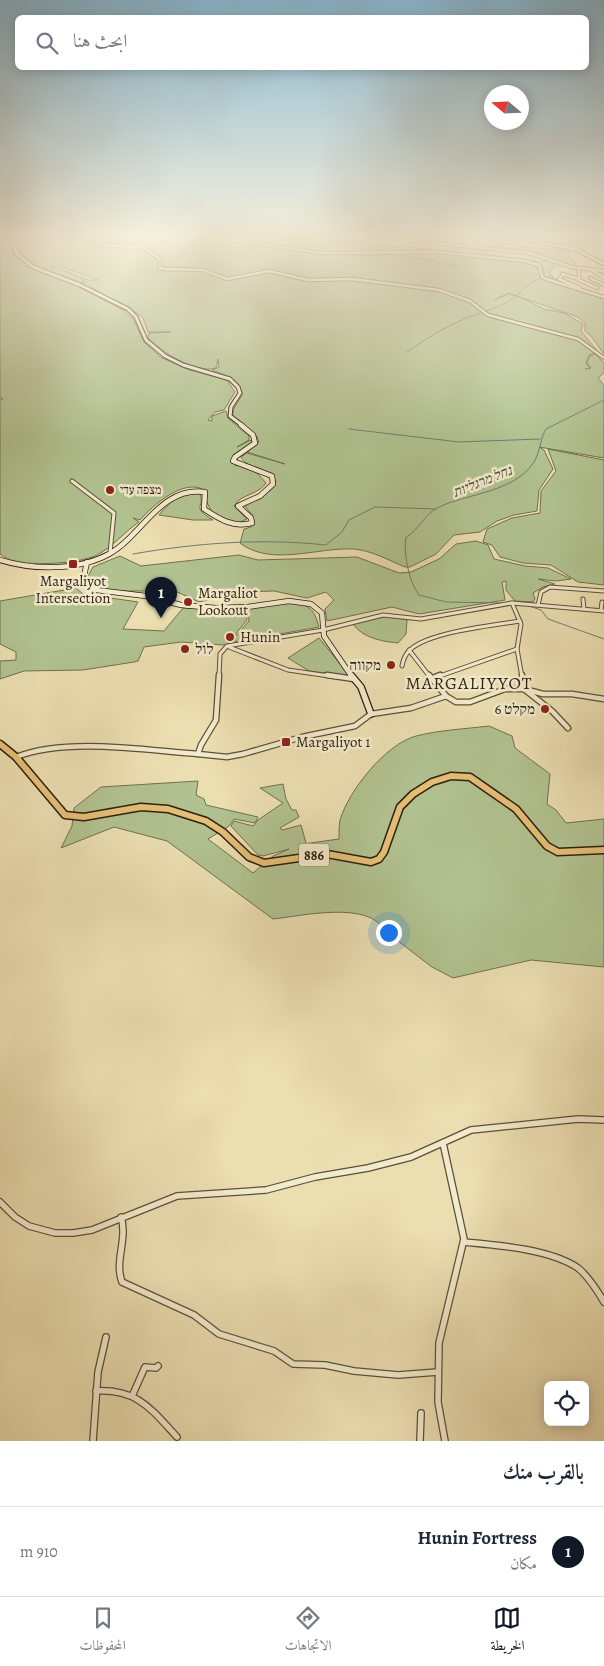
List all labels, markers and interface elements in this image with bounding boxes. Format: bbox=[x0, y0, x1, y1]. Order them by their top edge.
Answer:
search box bbox=[15, 15, 589, 70]
text: ابحث هنا bbox=[73, 28, 127, 54]
icon: search bbox=[33, 29, 61, 57]
north arrow bbox=[484, 85, 529, 130]
water label: נחל מרגליות bbox=[450, 460, 516, 502]
place label: מצפה עדי bbox=[120, 482, 161, 498]
marker: מצפה עדי bbox=[104, 484, 116, 496]
marker: Margaliyot Intersection bbox=[67, 558, 79, 570]
place label: Margaliyot Intersection bbox=[36, 571, 110, 608]
pin: 1 bbox=[145, 577, 177, 618]
place label: Margaliot Lookout bbox=[198, 583, 258, 620]
marker: Margaliot Lookout bbox=[182, 596, 194, 608]
place label: Hunin bbox=[240, 627, 280, 647]
marker: Hunin bbox=[224, 631, 236, 643]
place label: לול bbox=[195, 639, 214, 659]
marker: לול bbox=[179, 643, 191, 655]
place label: מקווה bbox=[349, 655, 381, 675]
marker: מקווה bbox=[385, 659, 397, 671]
district label: MARGALIYYOT bbox=[406, 671, 532, 695]
place label: מקלט 6 bbox=[494, 699, 535, 719]
marker: מקלט 6 bbox=[539, 703, 551, 715]
place label: Margaliyot 1 bbox=[296, 732, 370, 752]
marker: Margaliyot 1 bbox=[280, 736, 292, 748]
road number: 886 bbox=[299, 844, 329, 866]
your location bbox=[376, 920, 402, 946]
map controls bbox=[544, 1381, 589, 1426]
button: locate bbox=[544, 1381, 589, 1426]
text: بالقرب منك bbox=[503, 1458, 584, 1486]
text: Hunin Fortress bbox=[417, 1525, 537, 1551]
text: 910 m bbox=[20, 1541, 58, 1563]
text: 1 bbox=[565, 1541, 571, 1563]
text: مكان bbox=[510, 1553, 537, 1575]
tab: المحفوظات bbox=[80, 1604, 126, 1659]
tab: الاتجاهات bbox=[285, 1604, 331, 1659]
tab: الخريطة bbox=[490, 1604, 525, 1659]

